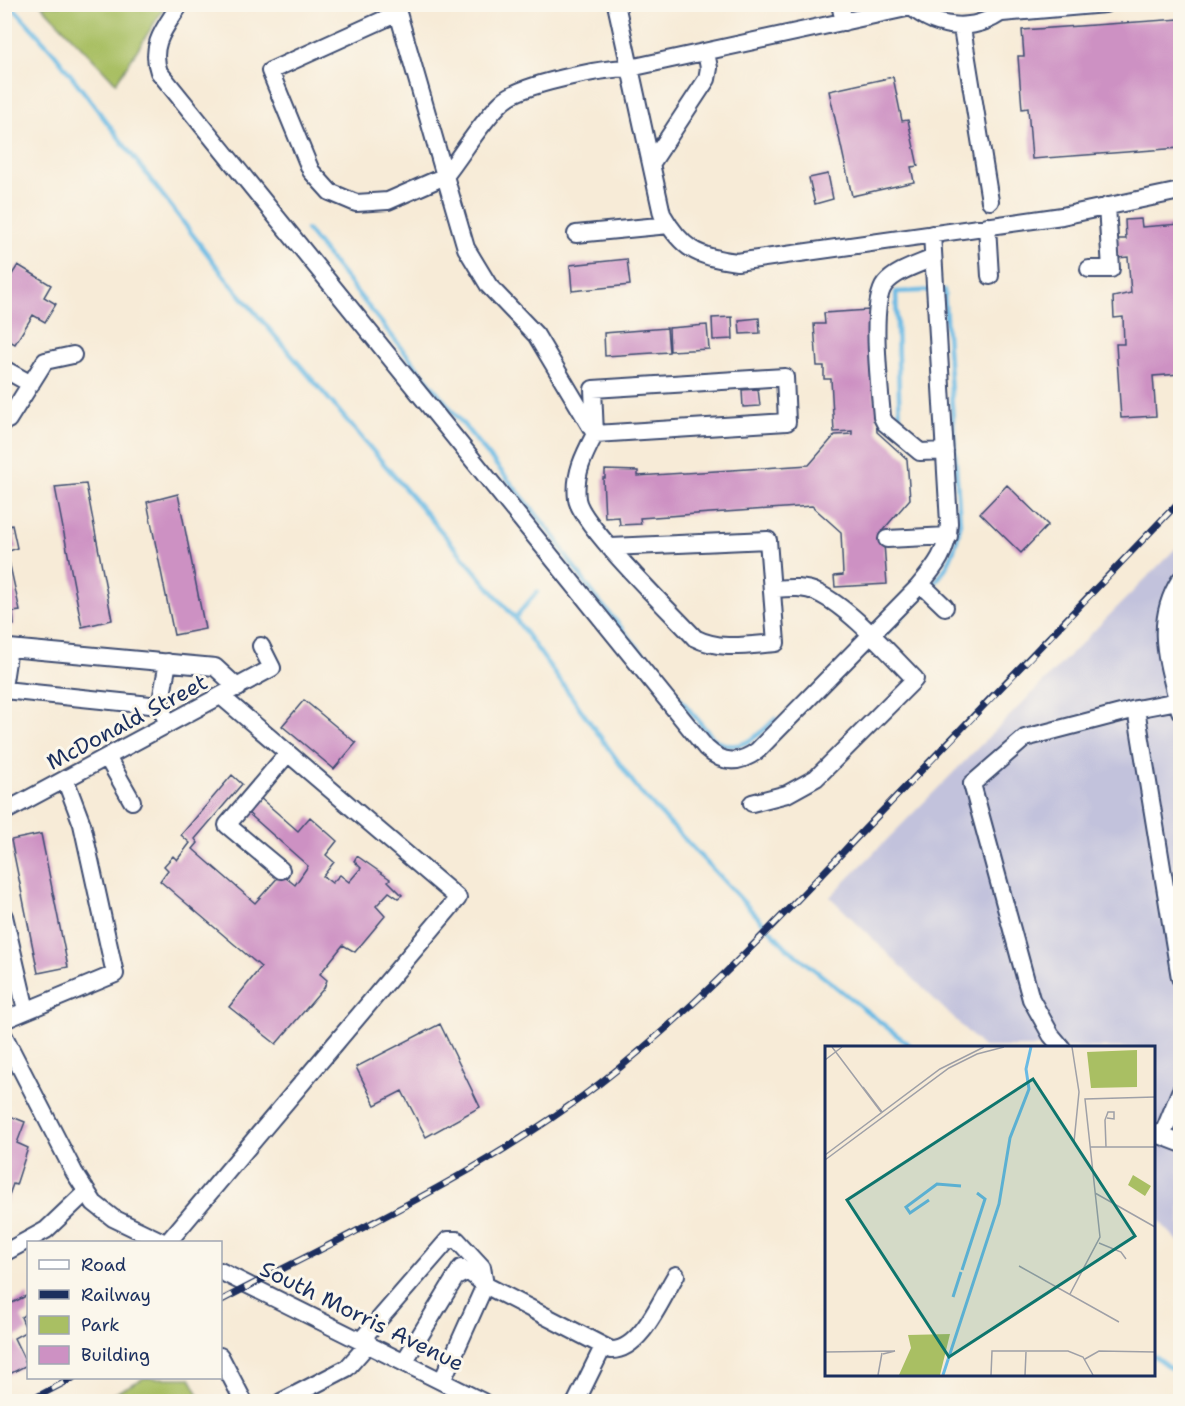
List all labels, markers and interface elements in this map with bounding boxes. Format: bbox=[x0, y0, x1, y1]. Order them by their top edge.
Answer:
street label: McDonald Street bbox=[41, 667, 213, 777]
inset map bbox=[825, 1046, 1155, 1376]
legend bbox=[27, 1241, 222, 1379]
text: Road bbox=[81, 1253, 126, 1277]
street label: South Morris Avenue bbox=[255, 1254, 469, 1378]
text: Railway bbox=[81, 1283, 151, 1307]
text: Park bbox=[81, 1313, 120, 1337]
text: Building bbox=[81, 1343, 150, 1367]

